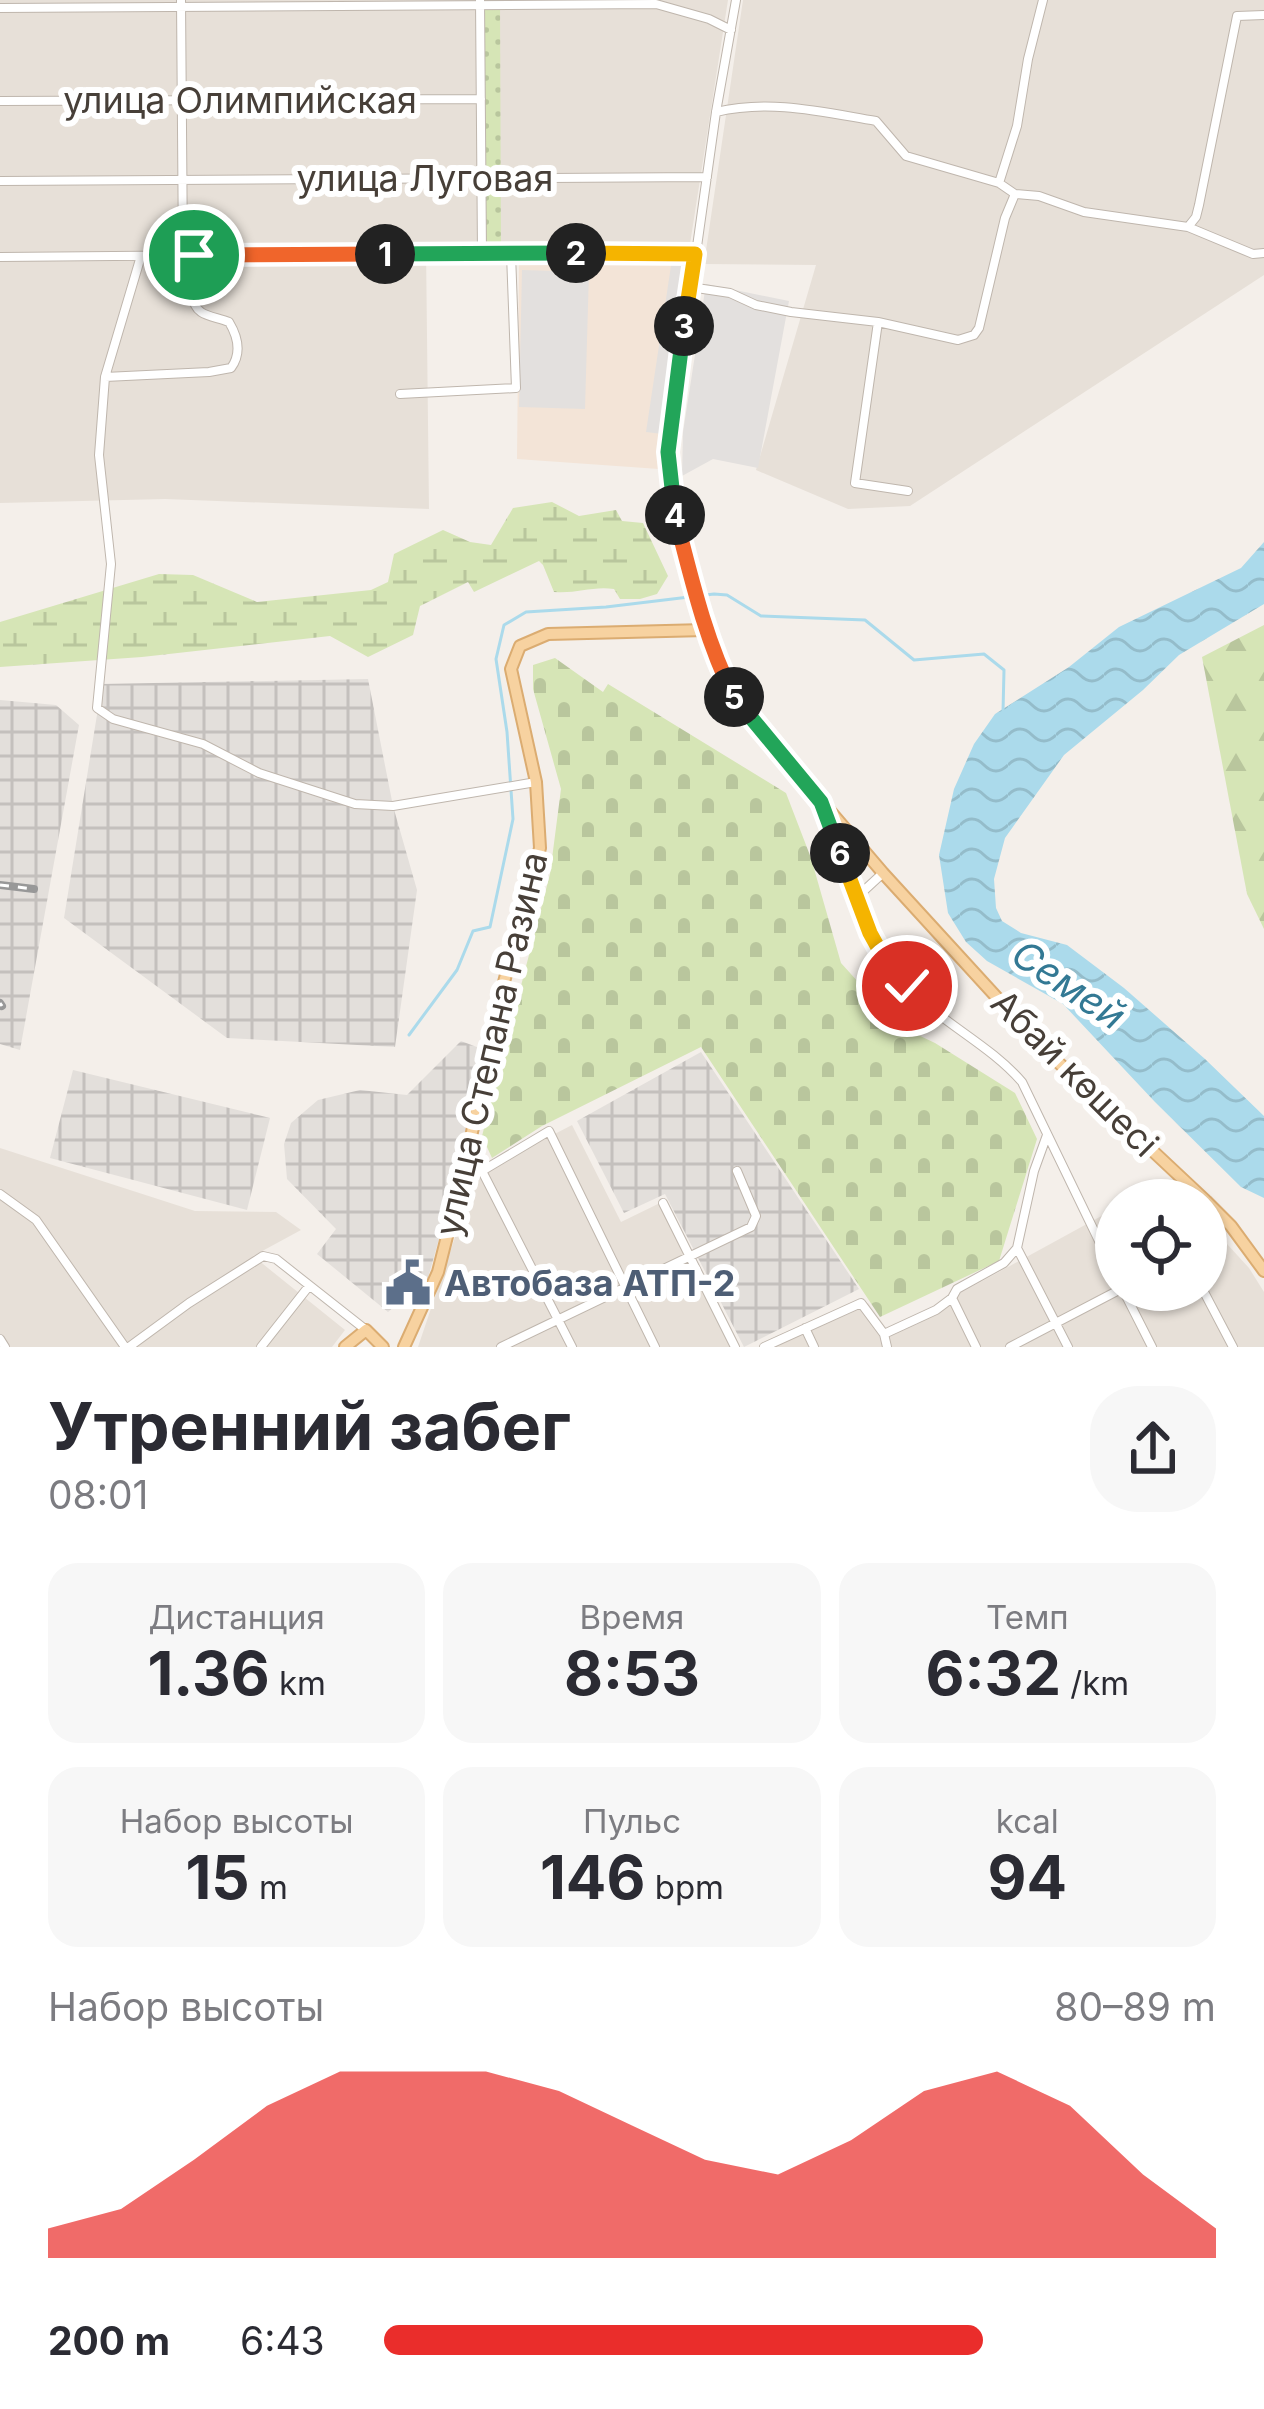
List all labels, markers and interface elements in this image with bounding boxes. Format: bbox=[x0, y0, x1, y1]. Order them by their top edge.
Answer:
street label: улица Олимпийская bbox=[63, 78, 417, 122]
street label: улица Луговая bbox=[297, 156, 553, 200]
pin bbox=[143, 204, 245, 306]
icon: arrive bbox=[161, 222, 227, 288]
pin: 2 bbox=[546, 223, 606, 283]
pin: 1 bbox=[355, 224, 415, 284]
text: 2 bbox=[566, 233, 586, 273]
text: 1 bbox=[378, 234, 392, 274]
pin: 3 bbox=[654, 296, 714, 356]
text: 3 bbox=[673, 306, 695, 346]
pin: 4 bbox=[645, 485, 705, 545]
text: 4 bbox=[664, 495, 686, 535]
pin: 5 bbox=[704, 667, 764, 727]
text: 5 bbox=[723, 677, 745, 717]
pin: 6 bbox=[810, 823, 870, 883]
text: 6 bbox=[829, 833, 851, 873]
street label: улица Степана Разина bbox=[425, 848, 557, 1240]
water label: Семей bbox=[1003, 929, 1135, 1039]
pin bbox=[856, 935, 958, 1037]
icon: check bbox=[874, 953, 940, 1019]
street label: Абай көшесі bbox=[982, 980, 1168, 1166]
map controls bbox=[1095, 1179, 1227, 1311]
button: locate bbox=[1095, 1179, 1227, 1311]
public building icon: Автобаза АТП-2 bbox=[383, 1258, 433, 1308]
place label: Автобаза АТП-2 bbox=[444, 1261, 736, 1305]
text: Утренний забег bbox=[48, 1386, 571, 1466]
button: share bbox=[1090, 1386, 1216, 1512]
text: 08:01 bbox=[48, 1471, 148, 1518]
text: Дистанция bbox=[149, 1597, 325, 1637]
text: Время bbox=[580, 1597, 684, 1637]
text: Темп bbox=[986, 1597, 1069, 1637]
text: 1.36 bbox=[147, 1637, 270, 1709]
text: 8:53 bbox=[564, 1637, 700, 1709]
text: 6:32 bbox=[925, 1637, 1061, 1709]
text: km bbox=[270, 1663, 326, 1703]
text: /km bbox=[1061, 1663, 1129, 1703]
text: Набор высоты bbox=[120, 1801, 353, 1841]
text: Пульс bbox=[583, 1801, 681, 1841]
text: kcal bbox=[996, 1801, 1059, 1841]
text: 15 bbox=[185, 1841, 250, 1913]
text: 146 bbox=[540, 1841, 645, 1913]
text: 94 bbox=[988, 1841, 1067, 1913]
text: m bbox=[250, 1867, 288, 1907]
text: bpm bbox=[645, 1867, 724, 1907]
text: Набор высоты bbox=[48, 1983, 324, 2030]
text: 80–89 m bbox=[1054, 1983, 1216, 2030]
text: 200 m bbox=[48, 2317, 170, 2364]
text: 6:43 bbox=[240, 2317, 325, 2364]

